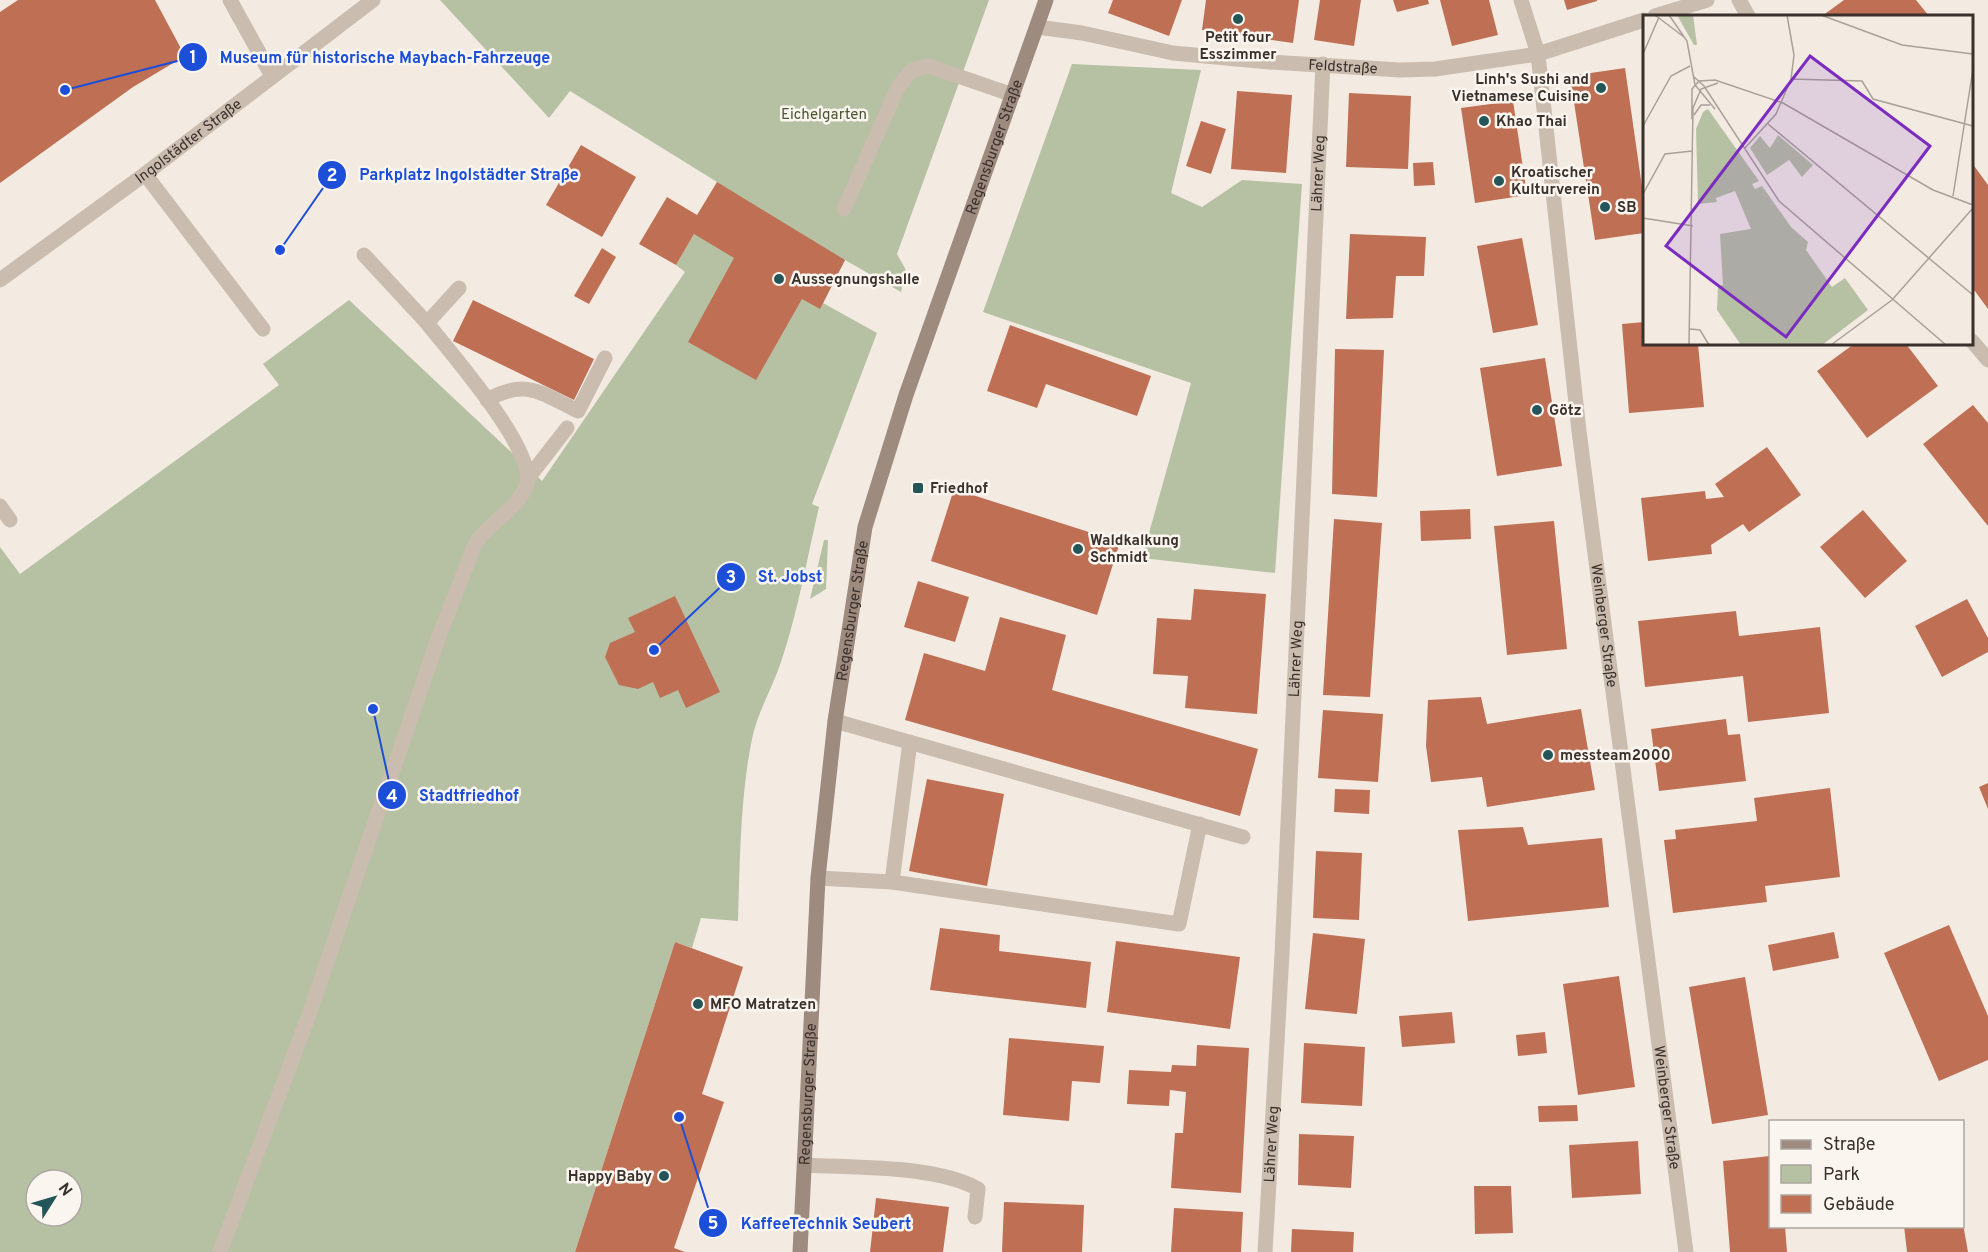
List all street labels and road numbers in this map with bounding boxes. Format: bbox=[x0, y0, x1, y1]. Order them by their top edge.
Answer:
street label: Feldstraße bbox=[1308, 56, 1378, 80]
street label: Regensburger Straße bbox=[963, 77, 1028, 218]
street label: Ingolstädter Straße bbox=[132, 95, 246, 189]
street label: Lährer Weg bbox=[1308, 135, 1331, 212]
street label: Regensburger Straße bbox=[833, 539, 874, 683]
street label: Weinberger Straße bbox=[1585, 563, 1620, 689]
street label: Lährer Weg bbox=[1286, 620, 1308, 698]
street label: Regensburger Straße bbox=[796, 1023, 822, 1166]
street label: Weinberger Straße bbox=[1648, 1045, 1683, 1171]
street label: Lährer Weg bbox=[1261, 1105, 1284, 1183]

